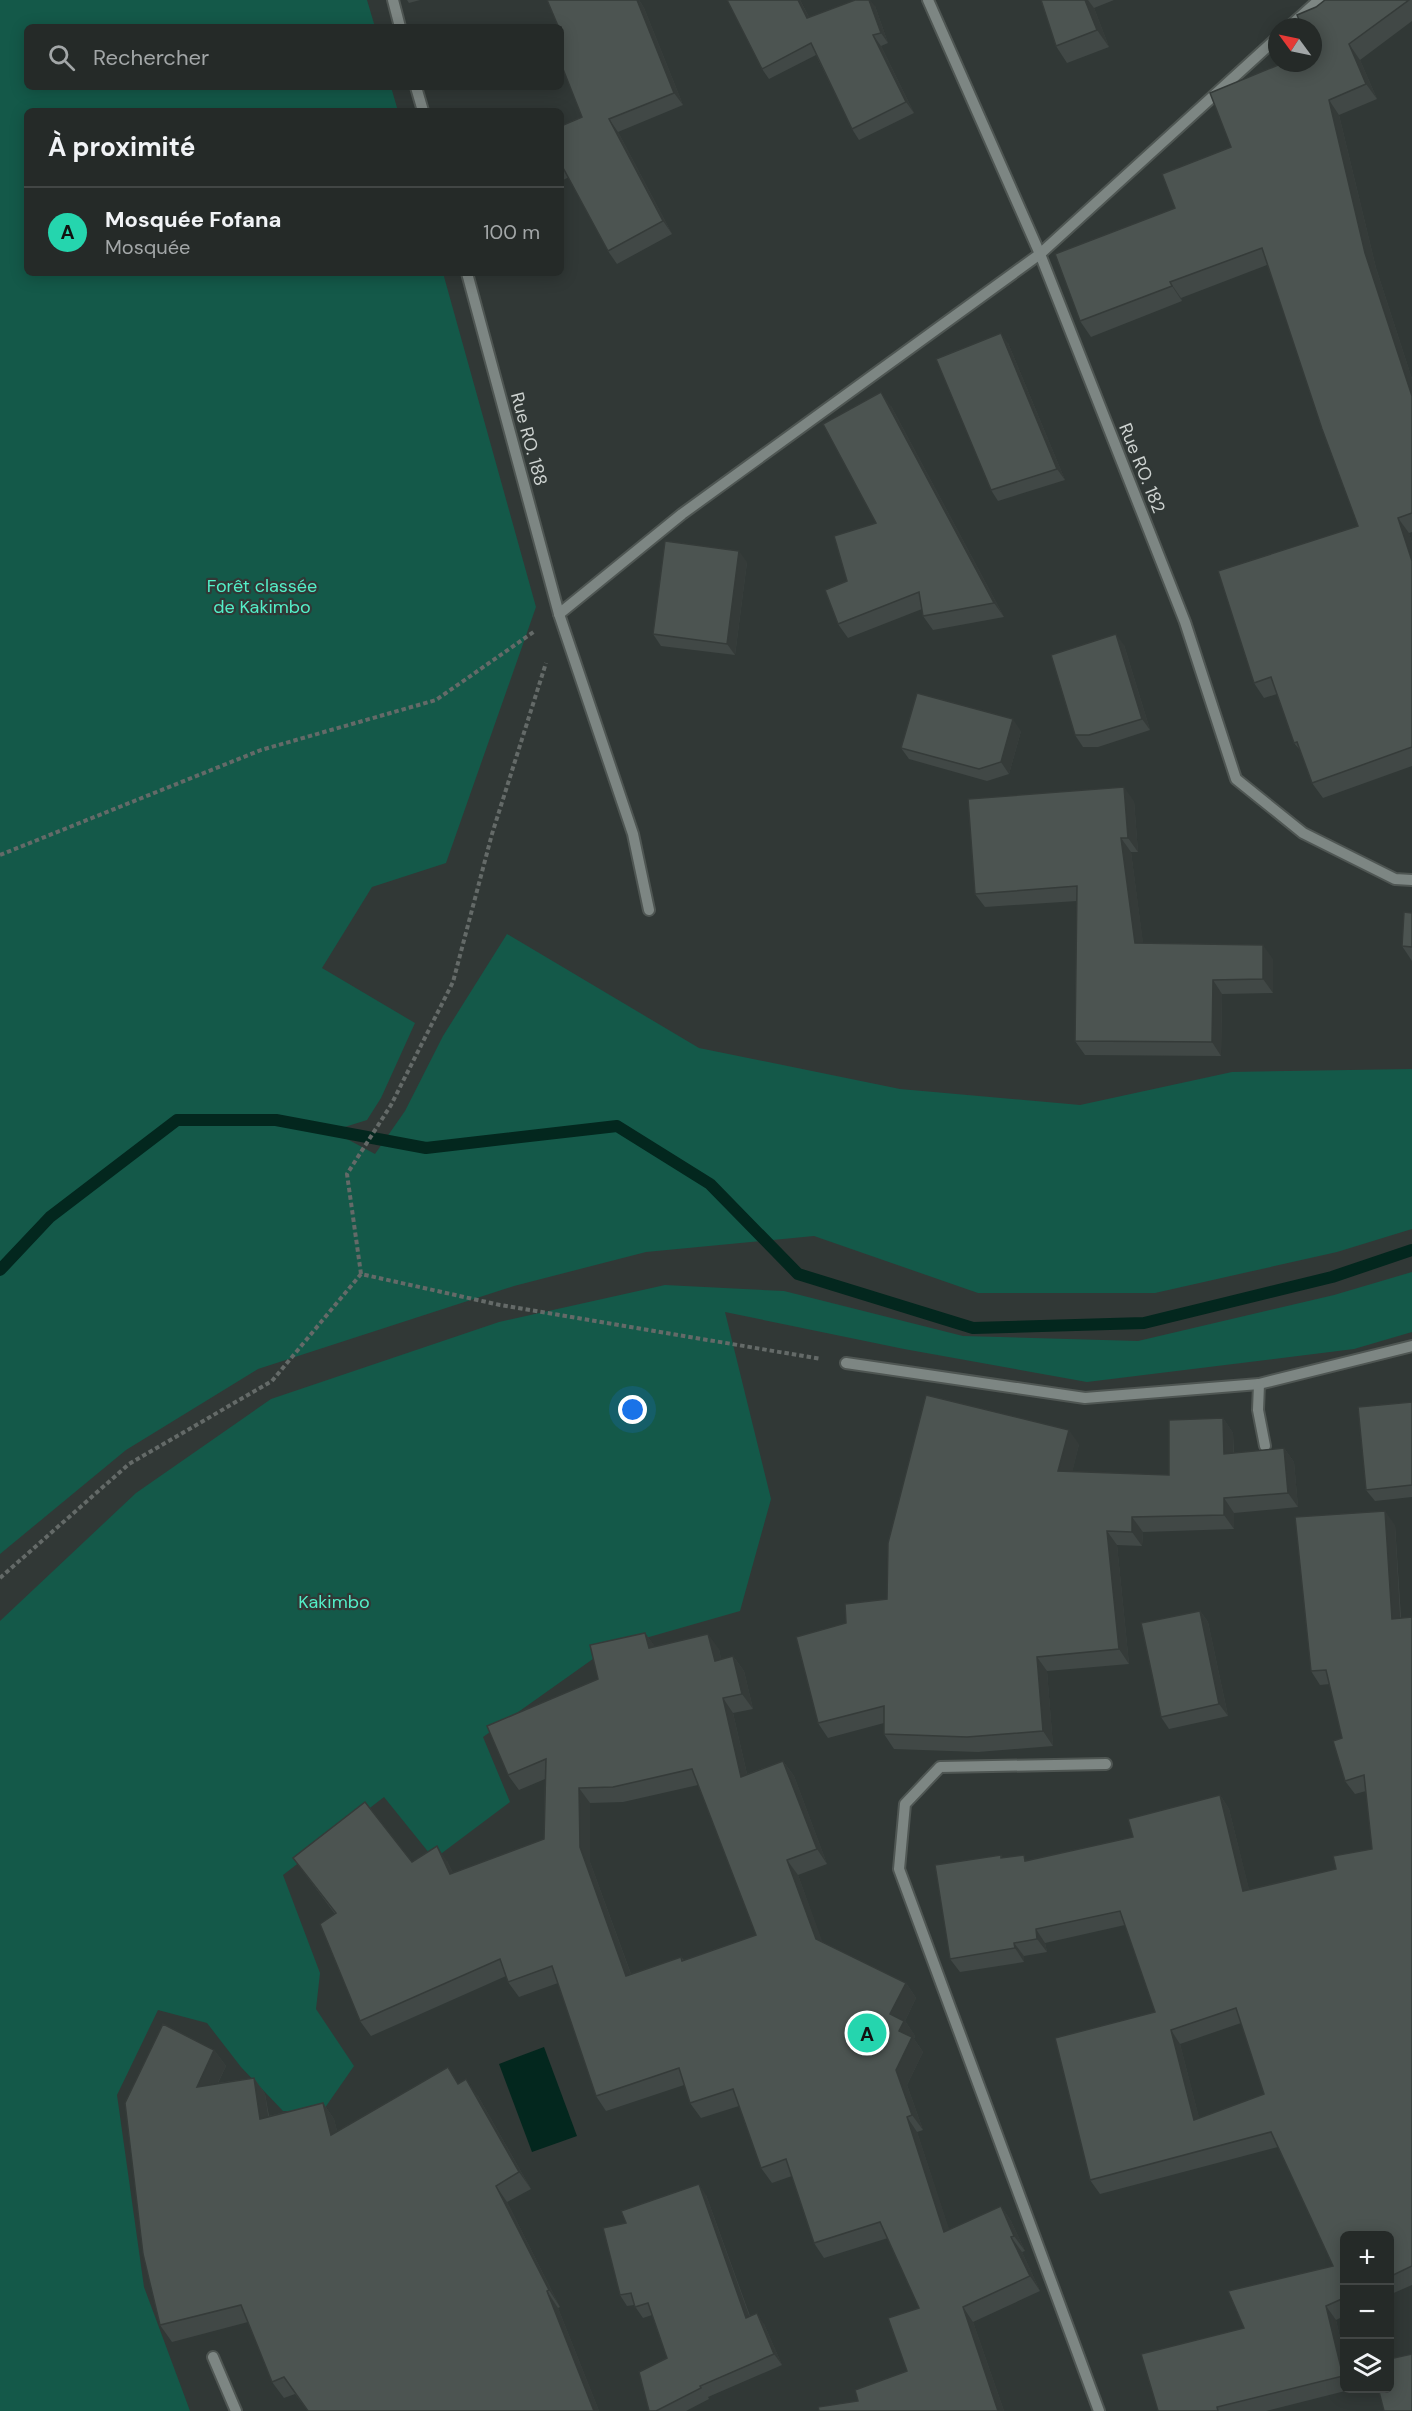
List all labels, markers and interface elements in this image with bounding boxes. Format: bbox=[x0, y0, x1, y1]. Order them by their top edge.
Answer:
north arrow bbox=[1268, 18, 1322, 72]
search box bbox=[24, 24, 564, 90]
icon: search bbox=[45, 41, 78, 74]
text: Rechercher bbox=[93, 43, 209, 72]
text: À proximité bbox=[48, 130, 195, 164]
text: Mosquée Fofana bbox=[105, 205, 281, 234]
text: A bbox=[60, 219, 75, 245]
text: 100 m bbox=[483, 219, 540, 245]
text: Mosquée bbox=[105, 234, 190, 260]
street label: Rue RO. 188 bbox=[505, 390, 553, 488]
street label: Rue RO. 182 bbox=[1113, 419, 1171, 517]
park label: Forêt classée de Kakimbo bbox=[207, 574, 317, 619]
your location bbox=[618, 1395, 647, 1424]
park label: Kakimbo bbox=[298, 1590, 370, 1614]
pin: A bbox=[848, 2010, 886, 2056]
map controls bbox=[1340, 2231, 1394, 2393]
button: + bbox=[1340, 2231, 1394, 2285]
button: − bbox=[1340, 2285, 1394, 2339]
button: layers bbox=[1340, 2339, 1394, 2393]

